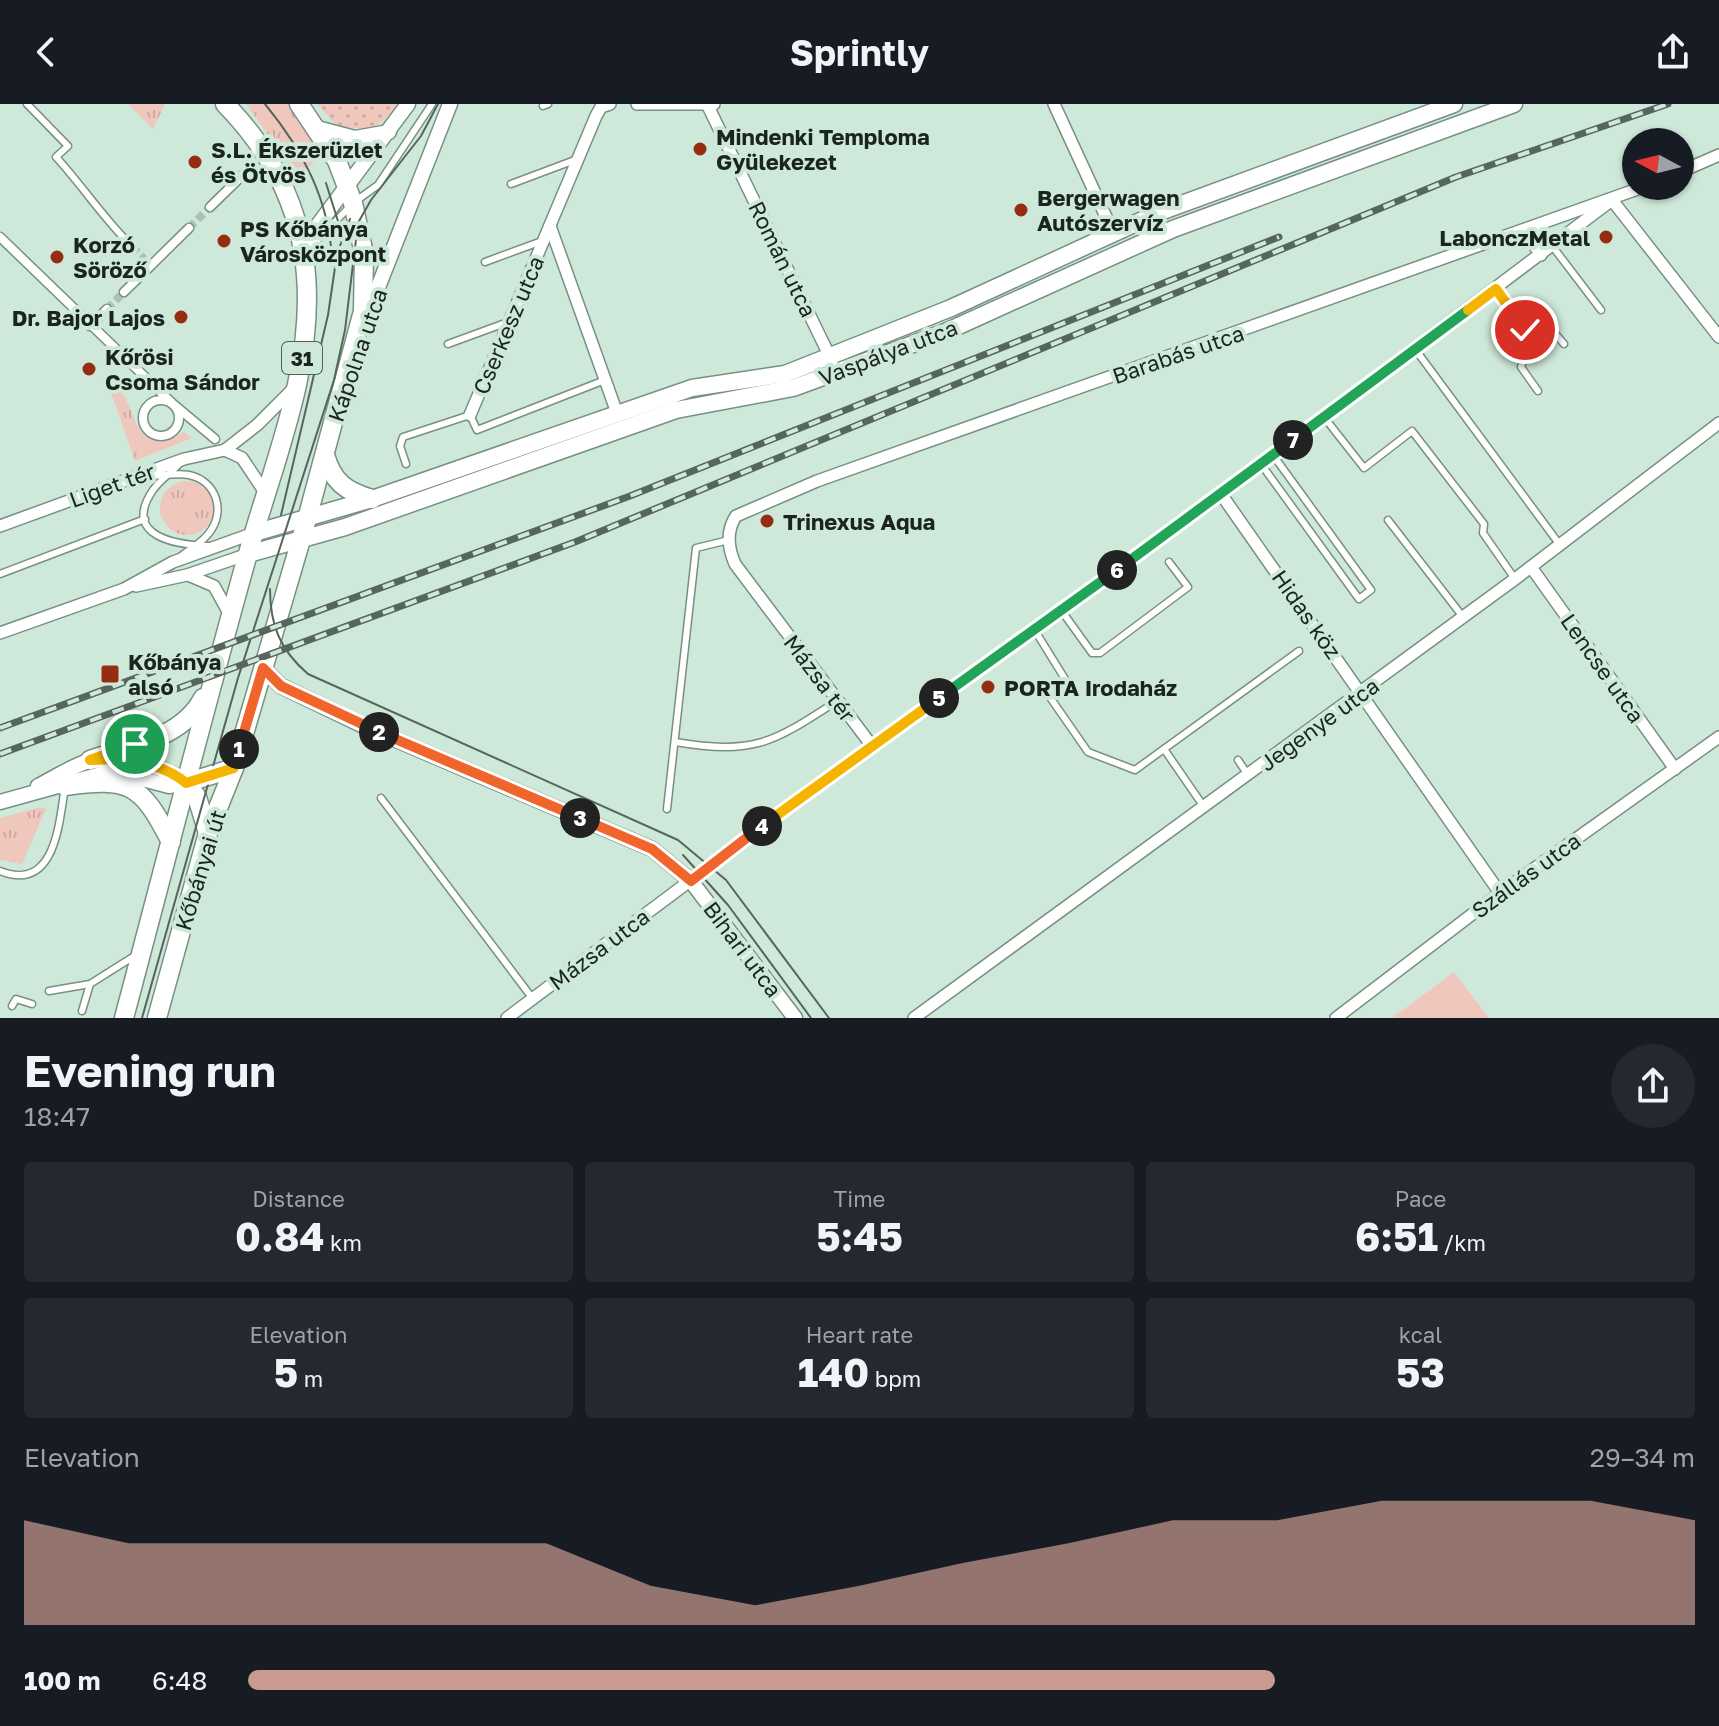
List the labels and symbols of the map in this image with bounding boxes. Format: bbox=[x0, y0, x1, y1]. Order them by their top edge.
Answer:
place label: Mindenki Temploma Gyülekezet bbox=[716, 123, 930, 175]
north arrow bbox=[1622, 128, 1694, 200]
place label: S.L. Ékszerüzlet és Ötvös bbox=[211, 136, 383, 188]
marker: Mindenki Temploma Gyülekezet bbox=[691, 140, 709, 158]
marker: S.L. Ékszerüzlet és Ötvös bbox=[186, 153, 204, 171]
place label: Bergerwagen Autószervíz bbox=[1037, 184, 1180, 236]
street label: Román utca bbox=[743, 197, 823, 321]
marker: Bergerwagen Autószervíz bbox=[1012, 201, 1030, 219]
place label: PS Kőbánya Városközpont bbox=[240, 215, 386, 267]
place label: LabonczMetal bbox=[1439, 224, 1590, 251]
marker: LabonczMetal bbox=[1597, 228, 1615, 246]
place label: Korzó Söröző bbox=[73, 231, 147, 283]
marker: PS Kőbánya Városközpont bbox=[215, 232, 233, 250]
marker: Korzó Söröző bbox=[48, 248, 66, 266]
street label: Cserkesz utca bbox=[467, 252, 549, 398]
street label: Kápolna utca bbox=[322, 285, 392, 425]
pin bbox=[1491, 296, 1559, 364]
place label: Dr. Bajor Lajos bbox=[12, 304, 165, 331]
marker: Dr. Bajor Lajos bbox=[172, 308, 190, 326]
street label: Vaspálya utca bbox=[815, 313, 961, 391]
street label: Barabás utca bbox=[1109, 319, 1247, 389]
road number: 31 bbox=[282, 342, 322, 374]
place label: Kőrösi Csoma Sándor bbox=[105, 343, 260, 395]
marker: Kőrösi Csoma Sándor bbox=[80, 360, 98, 378]
pin: 7 bbox=[1273, 420, 1313, 460]
street label: Liget tér bbox=[65, 457, 159, 513]
place label: Trinexus Aqua bbox=[783, 508, 935, 535]
marker: Trinexus Aqua bbox=[758, 512, 776, 530]
pin: 6 bbox=[1097, 550, 1137, 590]
street label: Hidas köz bbox=[1267, 564, 1347, 664]
street label: Lencse utca bbox=[1556, 608, 1650, 728]
street label: Mázsa tér bbox=[778, 629, 862, 727]
place label: Kőbánya alsó bbox=[128, 648, 221, 700]
marker: Kőbánya alsó bbox=[99, 663, 121, 685]
street label: Jegenye utca bbox=[1254, 672, 1384, 776]
place label: PORTA Irodaház bbox=[1004, 674, 1177, 701]
pin: 5 bbox=[919, 678, 959, 718]
marker: PORTA Irodaház bbox=[979, 678, 997, 696]
pin bbox=[101, 710, 169, 778]
pin: 2 bbox=[359, 712, 399, 752]
pin: 1 bbox=[219, 729, 259, 769]
pin: 3 bbox=[560, 798, 600, 838]
street label: Kőbányai út bbox=[169, 806, 231, 934]
pin: 4 bbox=[742, 806, 782, 846]
street label: Szállás utca bbox=[1466, 827, 1586, 923]
street label: Bihari utca bbox=[698, 896, 788, 1002]
street label: Mázsa utca bbox=[543, 902, 655, 996]

